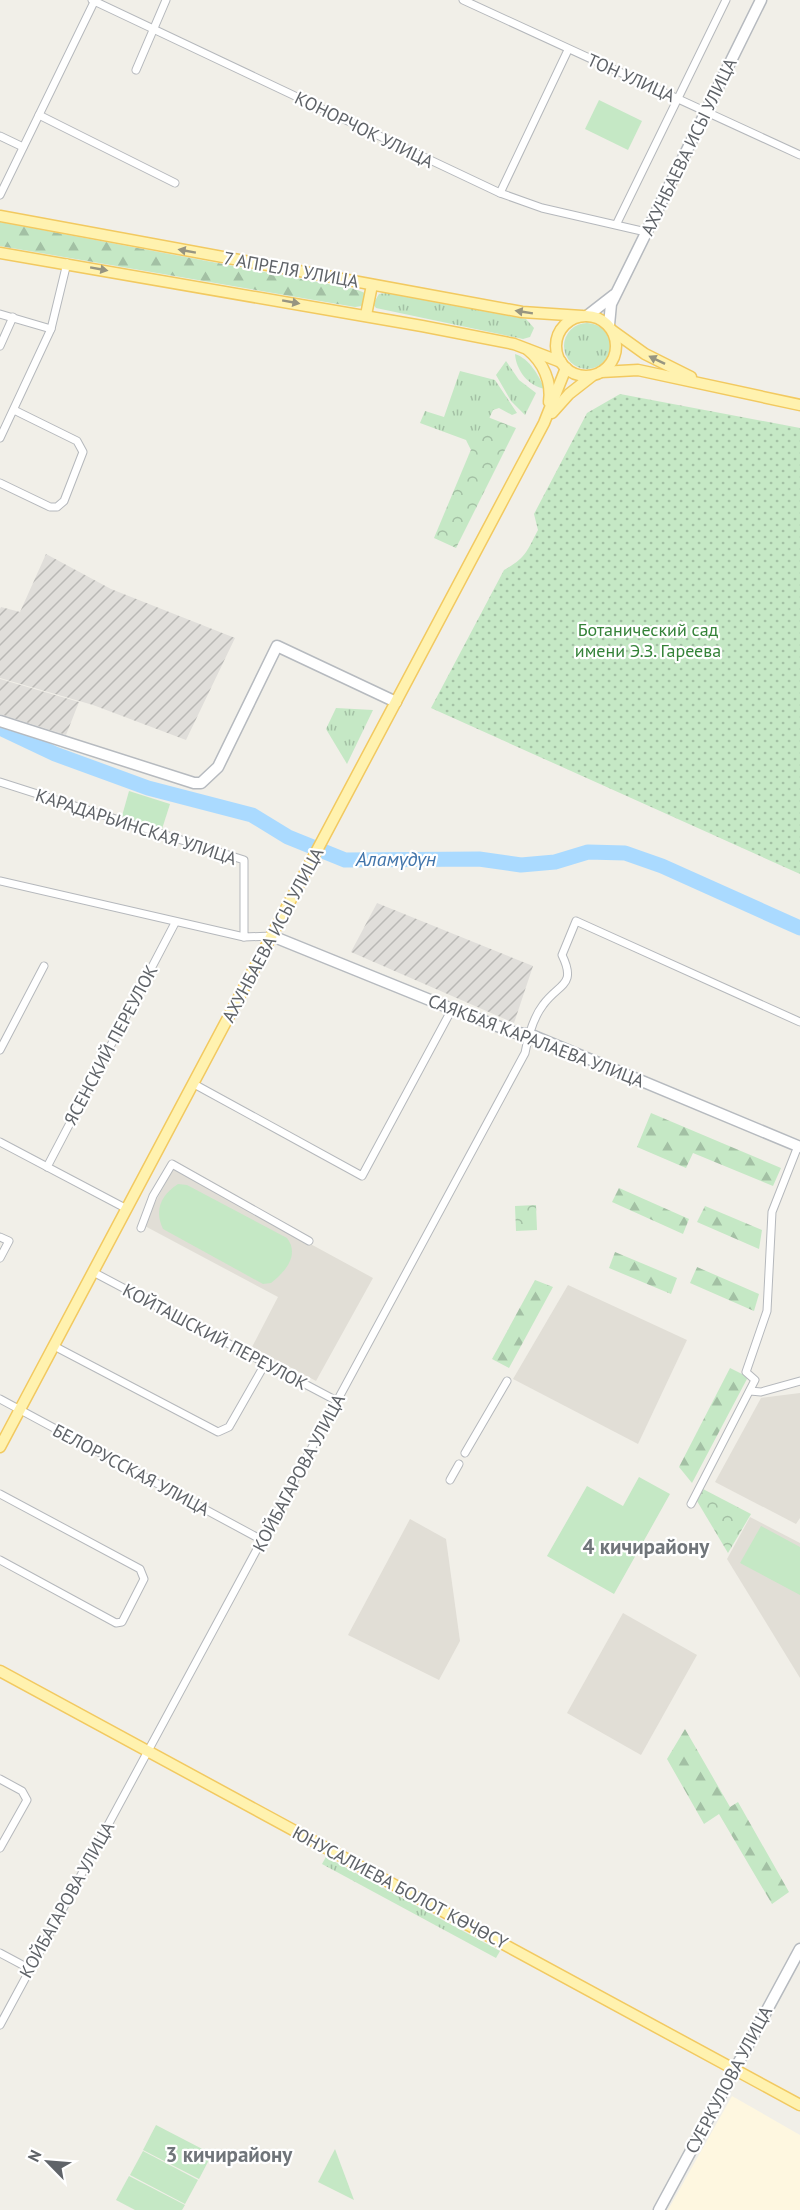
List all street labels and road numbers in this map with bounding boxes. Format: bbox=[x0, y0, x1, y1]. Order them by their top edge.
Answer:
street label: ТОН УЛИЦА bbox=[584, 48, 679, 107]
street label: АХУНБАЕВА ИСЫ УЛИЦА bbox=[636, 54, 742, 239]
street label: КОНОРЧОК УЛИЦА bbox=[291, 86, 438, 173]
street label: 7 АПРЕЛЯ УЛИЦА bbox=[222, 246, 361, 293]
street label: КАРАДАРЬИНСКАЯ УЛИЦА bbox=[33, 783, 240, 870]
street label: АХУНБАЕВА ИСЫ УЛИЦА bbox=[217, 843, 329, 1026]
street label: ЯСЕНСКИЙ ПЕРЕУЛОК bbox=[59, 961, 163, 1129]
street label: САЯКБАЯ КАРАЛАЕВА УЛИЦА bbox=[425, 989, 648, 1093]
street label: КОЙТАШСКИЙ ПЕРЕУЛОК bbox=[119, 1278, 312, 1395]
street label: КОЙБАГАРОВА УЛИЦА bbox=[247, 1390, 350, 1556]
street label: БЕЛОРУССКАЯ УЛИЦА bbox=[49, 1419, 214, 1521]
street label: КОЙБАГАРОВА УЛИЦА bbox=[14, 1817, 119, 1982]
street label: ЮНУСАЛИЕВА БОЛОТ КӨЧӨСҮ bbox=[289, 1821, 512, 1954]
street label: СУЕРКУЛОВА УЛИЦА bbox=[680, 2002, 777, 2157]

